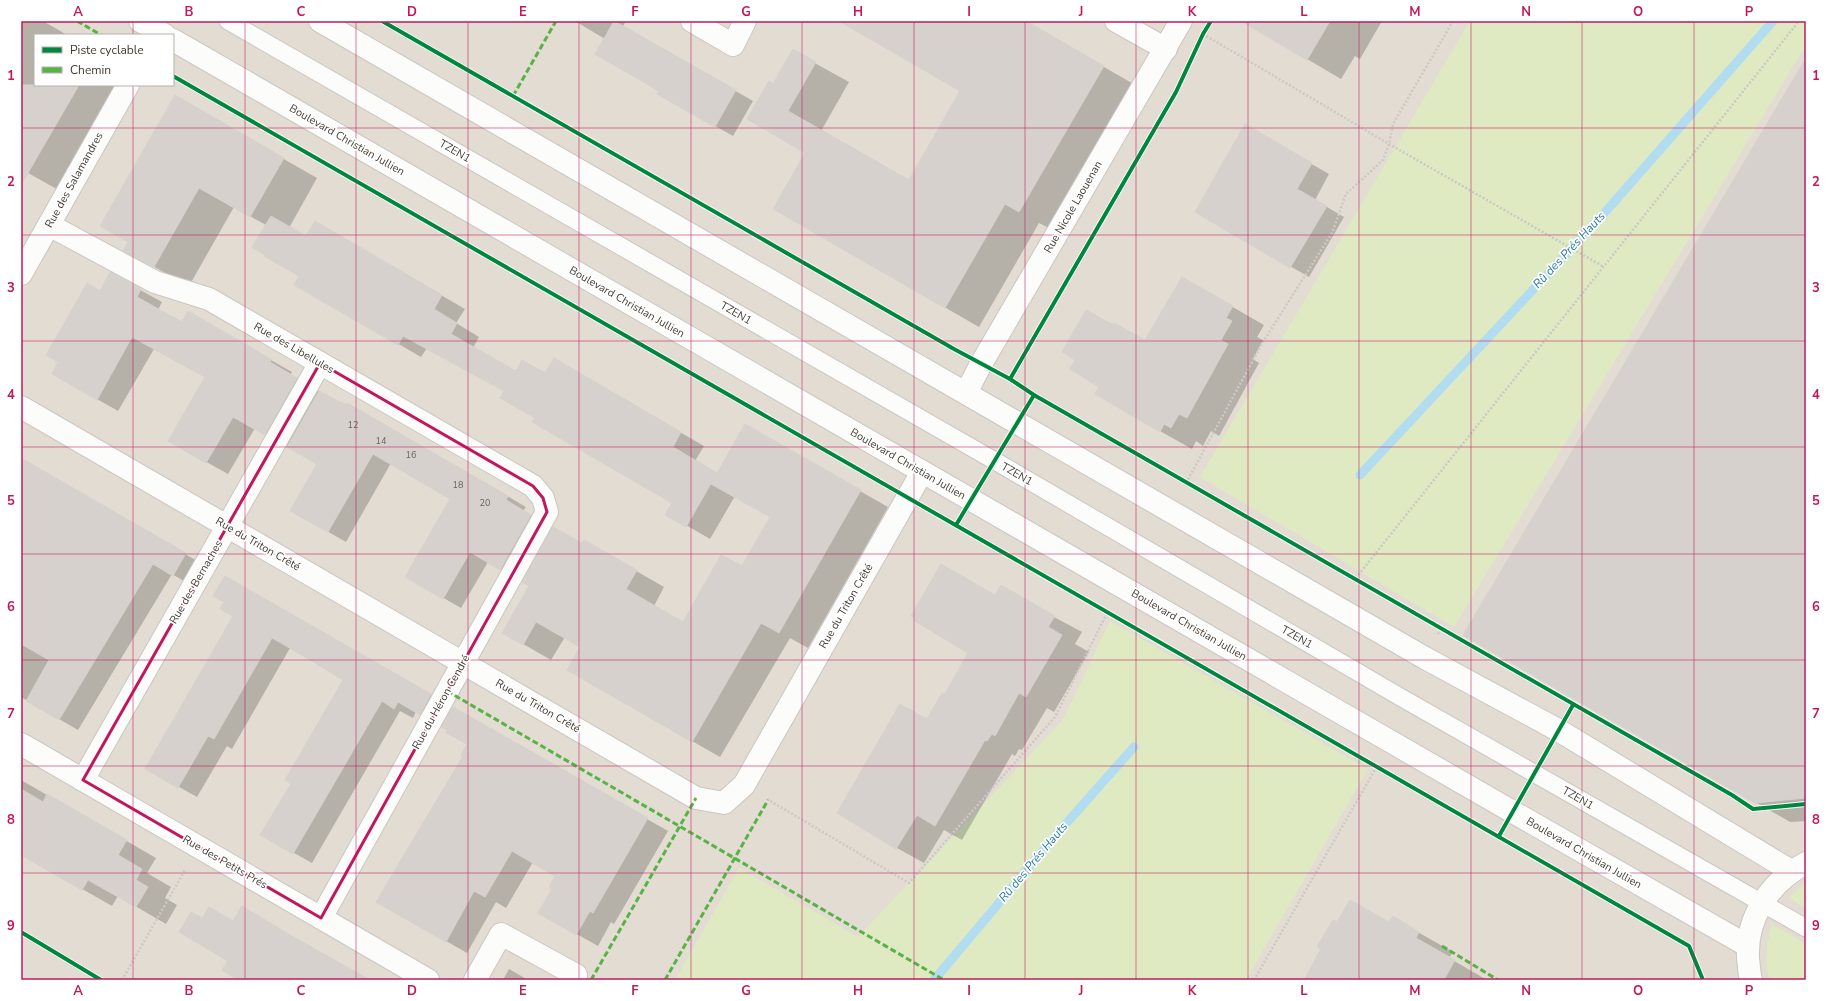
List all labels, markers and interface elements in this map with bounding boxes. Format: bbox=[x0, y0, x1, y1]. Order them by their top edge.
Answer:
text: A bbox=[73, 3, 83, 21]
text: B bbox=[185, 3, 194, 21]
text: C bbox=[297, 3, 306, 21]
text: D bbox=[407, 3, 417, 21]
text: E bbox=[519, 3, 527, 21]
text: F bbox=[631, 3, 639, 21]
text: G bbox=[741, 3, 751, 21]
text: H bbox=[853, 3, 863, 21]
text: I bbox=[967, 3, 971, 21]
text: J bbox=[1078, 3, 1083, 21]
text: K bbox=[1188, 3, 1197, 21]
text: L bbox=[1300, 3, 1308, 21]
text: M bbox=[1409, 3, 1421, 21]
text: N bbox=[1521, 3, 1531, 21]
text: O bbox=[1633, 3, 1643, 21]
text: P bbox=[1745, 3, 1754, 21]
legend bbox=[34, 34, 174, 86]
text: Piste cyclable bbox=[70, 42, 144, 58]
text: Chemin bbox=[70, 62, 111, 78]
text: 1 bbox=[7, 67, 15, 85]
text: 1 bbox=[1812, 67, 1820, 85]
street label: Boulevard Christian Jullien bbox=[287, 101, 407, 179]
street label: Rue des Salamandres bbox=[41, 129, 107, 231]
street label: TZEN1 bbox=[436, 136, 474, 166]
street label: Rue Nicole Laouenan bbox=[1040, 158, 1106, 256]
text: 2 bbox=[7, 173, 15, 191]
text: 2 bbox=[1812, 173, 1820, 191]
water label: Rû des Prés Hauts bbox=[1529, 208, 1609, 292]
street label: Boulevard Christian Jullien bbox=[567, 263, 687, 341]
text: 3 bbox=[7, 279, 15, 297]
text: 3 bbox=[1812, 279, 1820, 297]
street label: TZEN1 bbox=[717, 298, 755, 328]
street label: Rue des Libellules bbox=[251, 319, 337, 377]
text: 4 bbox=[7, 386, 15, 404]
text: 4 bbox=[1812, 386, 1820, 404]
house number: 12 bbox=[348, 419, 358, 431]
street label: Boulevard Christian Jullien bbox=[848, 425, 968, 503]
house number: 14 bbox=[376, 435, 387, 447]
house number: 16 bbox=[406, 449, 416, 461]
street label: TZEN1 bbox=[998, 459, 1036, 489]
house number: 18 bbox=[453, 479, 463, 491]
text: 5 bbox=[7, 492, 15, 510]
text: 5 bbox=[1812, 492, 1820, 510]
house number: 20 bbox=[480, 497, 490, 509]
street label: Rue du Triton Crêté bbox=[213, 514, 303, 574]
street label: Rue des Bernaches bbox=[166, 537, 226, 627]
street label: Rue du Triton Crêté bbox=[816, 561, 876, 651]
street label: Boulevard Christian Jullien bbox=[1129, 586, 1249, 664]
text: 6 bbox=[7, 598, 15, 616]
text: 6 bbox=[1812, 598, 1820, 616]
street label: TZEN1 bbox=[1278, 622, 1316, 652]
street label: Rue du Héron Cendré bbox=[409, 652, 473, 752]
street label: Rue du Triton Crêté bbox=[493, 676, 583, 736]
text: 7 bbox=[7, 705, 15, 723]
text: 7 bbox=[1812, 705, 1820, 723]
street label: TZEN1 bbox=[1559, 783, 1597, 813]
text: 8 bbox=[7, 811, 15, 829]
text: 8 bbox=[1812, 811, 1820, 829]
street label: Boulevard Christian Jullien bbox=[1524, 814, 1644, 892]
water label: Rû des Prés Hauts bbox=[995, 819, 1071, 905]
street label: Rue des Petits Prés bbox=[180, 832, 270, 892]
text: 9 bbox=[7, 917, 15, 935]
text: 9 bbox=[1812, 917, 1820, 935]
text: A bbox=[73, 982, 83, 1000]
text: B bbox=[185, 982, 194, 1000]
text: C bbox=[297, 982, 306, 1000]
text: D bbox=[407, 982, 417, 1000]
text: E bbox=[519, 982, 527, 1000]
text: F bbox=[631, 982, 639, 1000]
text: G bbox=[741, 982, 751, 1000]
text: H bbox=[853, 982, 863, 1000]
text: I bbox=[967, 982, 971, 1000]
text: J bbox=[1078, 982, 1083, 1000]
text: K bbox=[1188, 982, 1197, 1000]
text: L bbox=[1300, 982, 1308, 1000]
text: M bbox=[1409, 982, 1421, 1000]
text: N bbox=[1521, 982, 1531, 1000]
text: O bbox=[1633, 982, 1643, 1000]
text: P bbox=[1745, 982, 1754, 1000]

